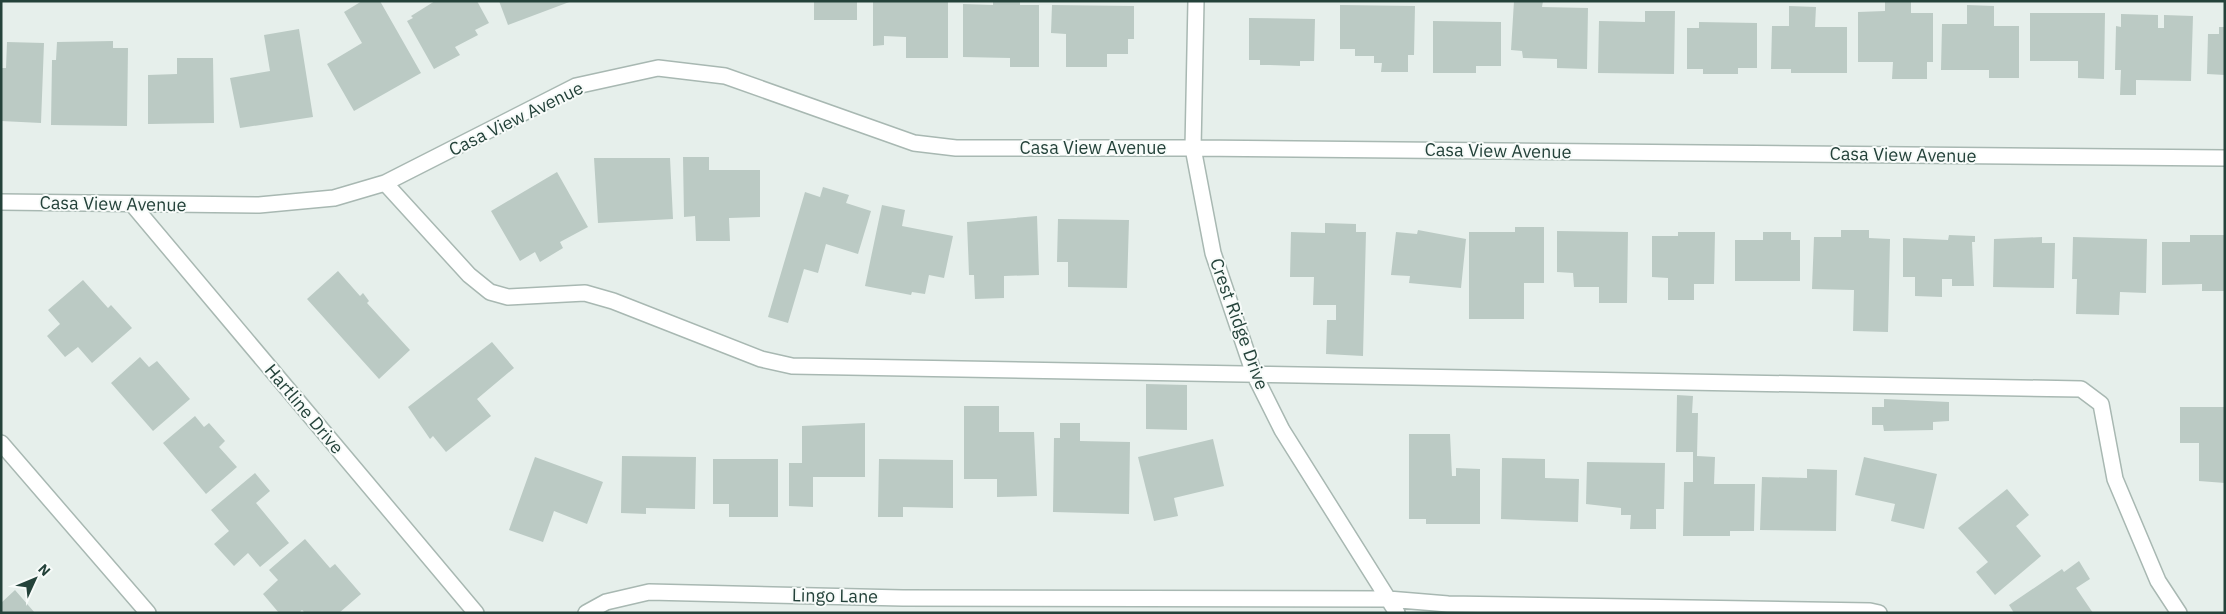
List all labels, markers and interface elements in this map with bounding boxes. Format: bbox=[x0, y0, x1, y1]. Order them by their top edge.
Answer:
street label: Casa View Avenue bbox=[445, 76, 587, 161]
street label: Casa View Avenue bbox=[1020, 136, 1167, 159]
street label: Casa View Avenue bbox=[1424, 138, 1572, 163]
street label: Casa View Avenue bbox=[1829, 142, 1977, 167]
street label: Casa View Avenue bbox=[39, 191, 187, 216]
street label: Crest Ridge Drive bbox=[1205, 255, 1274, 393]
street label: Hartline Drive bbox=[260, 359, 349, 459]
north arrow bbox=[10, 554, 60, 604]
text: N bbox=[34, 560, 54, 580]
street label: Lingo Lane bbox=[792, 583, 878, 608]

